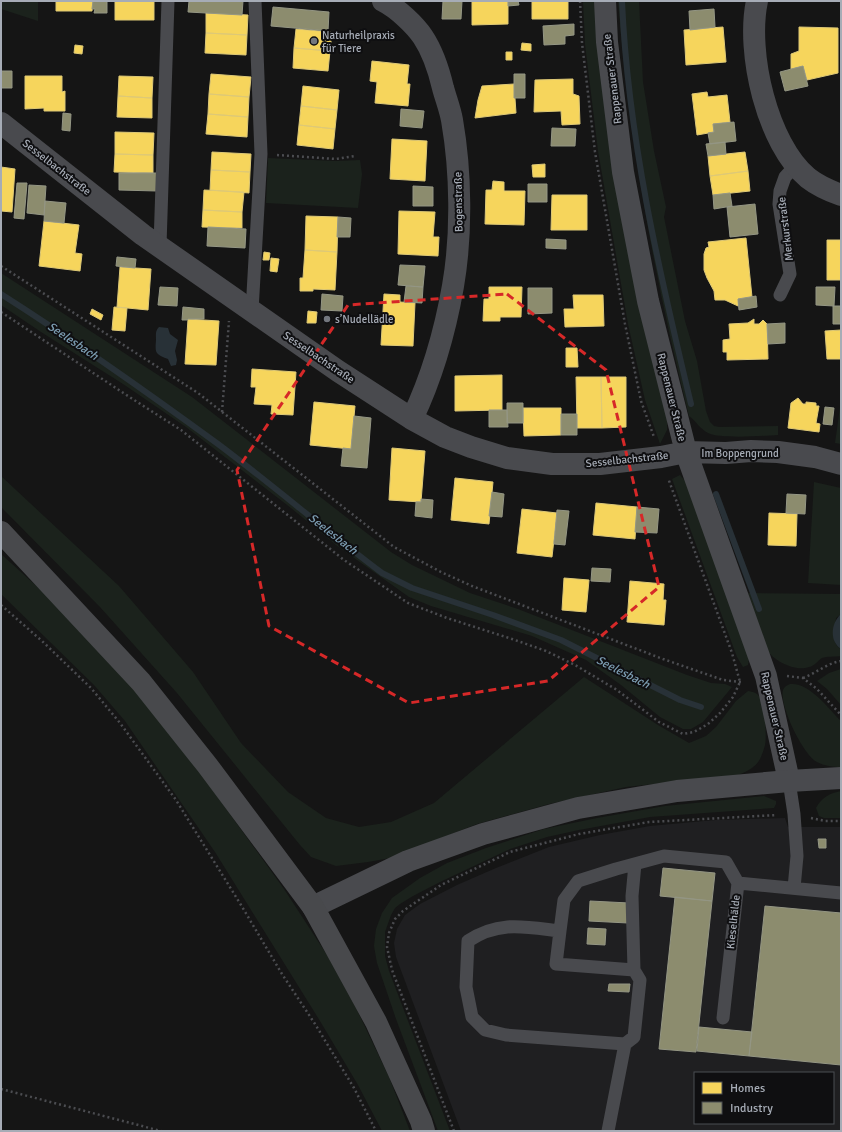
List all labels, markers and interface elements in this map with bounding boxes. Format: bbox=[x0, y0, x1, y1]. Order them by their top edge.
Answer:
place label: Naturheilpraxis für Tiere bbox=[322, 29, 395, 55]
street label: Rappenauer Straße bbox=[601, 33, 624, 125]
marker: Naturheilpraxis für Tiere bbox=[309, 36, 319, 46]
street label: Sesselbachstraße bbox=[20, 137, 93, 198]
street label: Bogenstraße bbox=[451, 172, 466, 232]
street label: Merkurstraße bbox=[775, 196, 796, 262]
place label: s’Nudellädle bbox=[335, 313, 394, 326]
marker: s’Nudellädle bbox=[322, 314, 332, 324]
water label: Seelesbach bbox=[45, 319, 101, 364]
street label: Sesselbachstraße bbox=[281, 329, 357, 386]
street label: Rappenauer Straße bbox=[654, 352, 689, 443]
street label: Im Boppengrund bbox=[701, 447, 779, 460]
street label: Sesselbachstraße bbox=[585, 449, 669, 470]
water label: Seelesbach bbox=[305, 511, 360, 558]
water label: Seelesbach bbox=[594, 653, 652, 692]
street label: Rappenauer Straße bbox=[758, 670, 791, 762]
street label: Kieselhälde bbox=[724, 894, 743, 950]
legend bbox=[694, 1072, 834, 1124]
text: Homes bbox=[730, 1081, 765, 1096]
text: Industry bbox=[730, 1101, 773, 1116]

